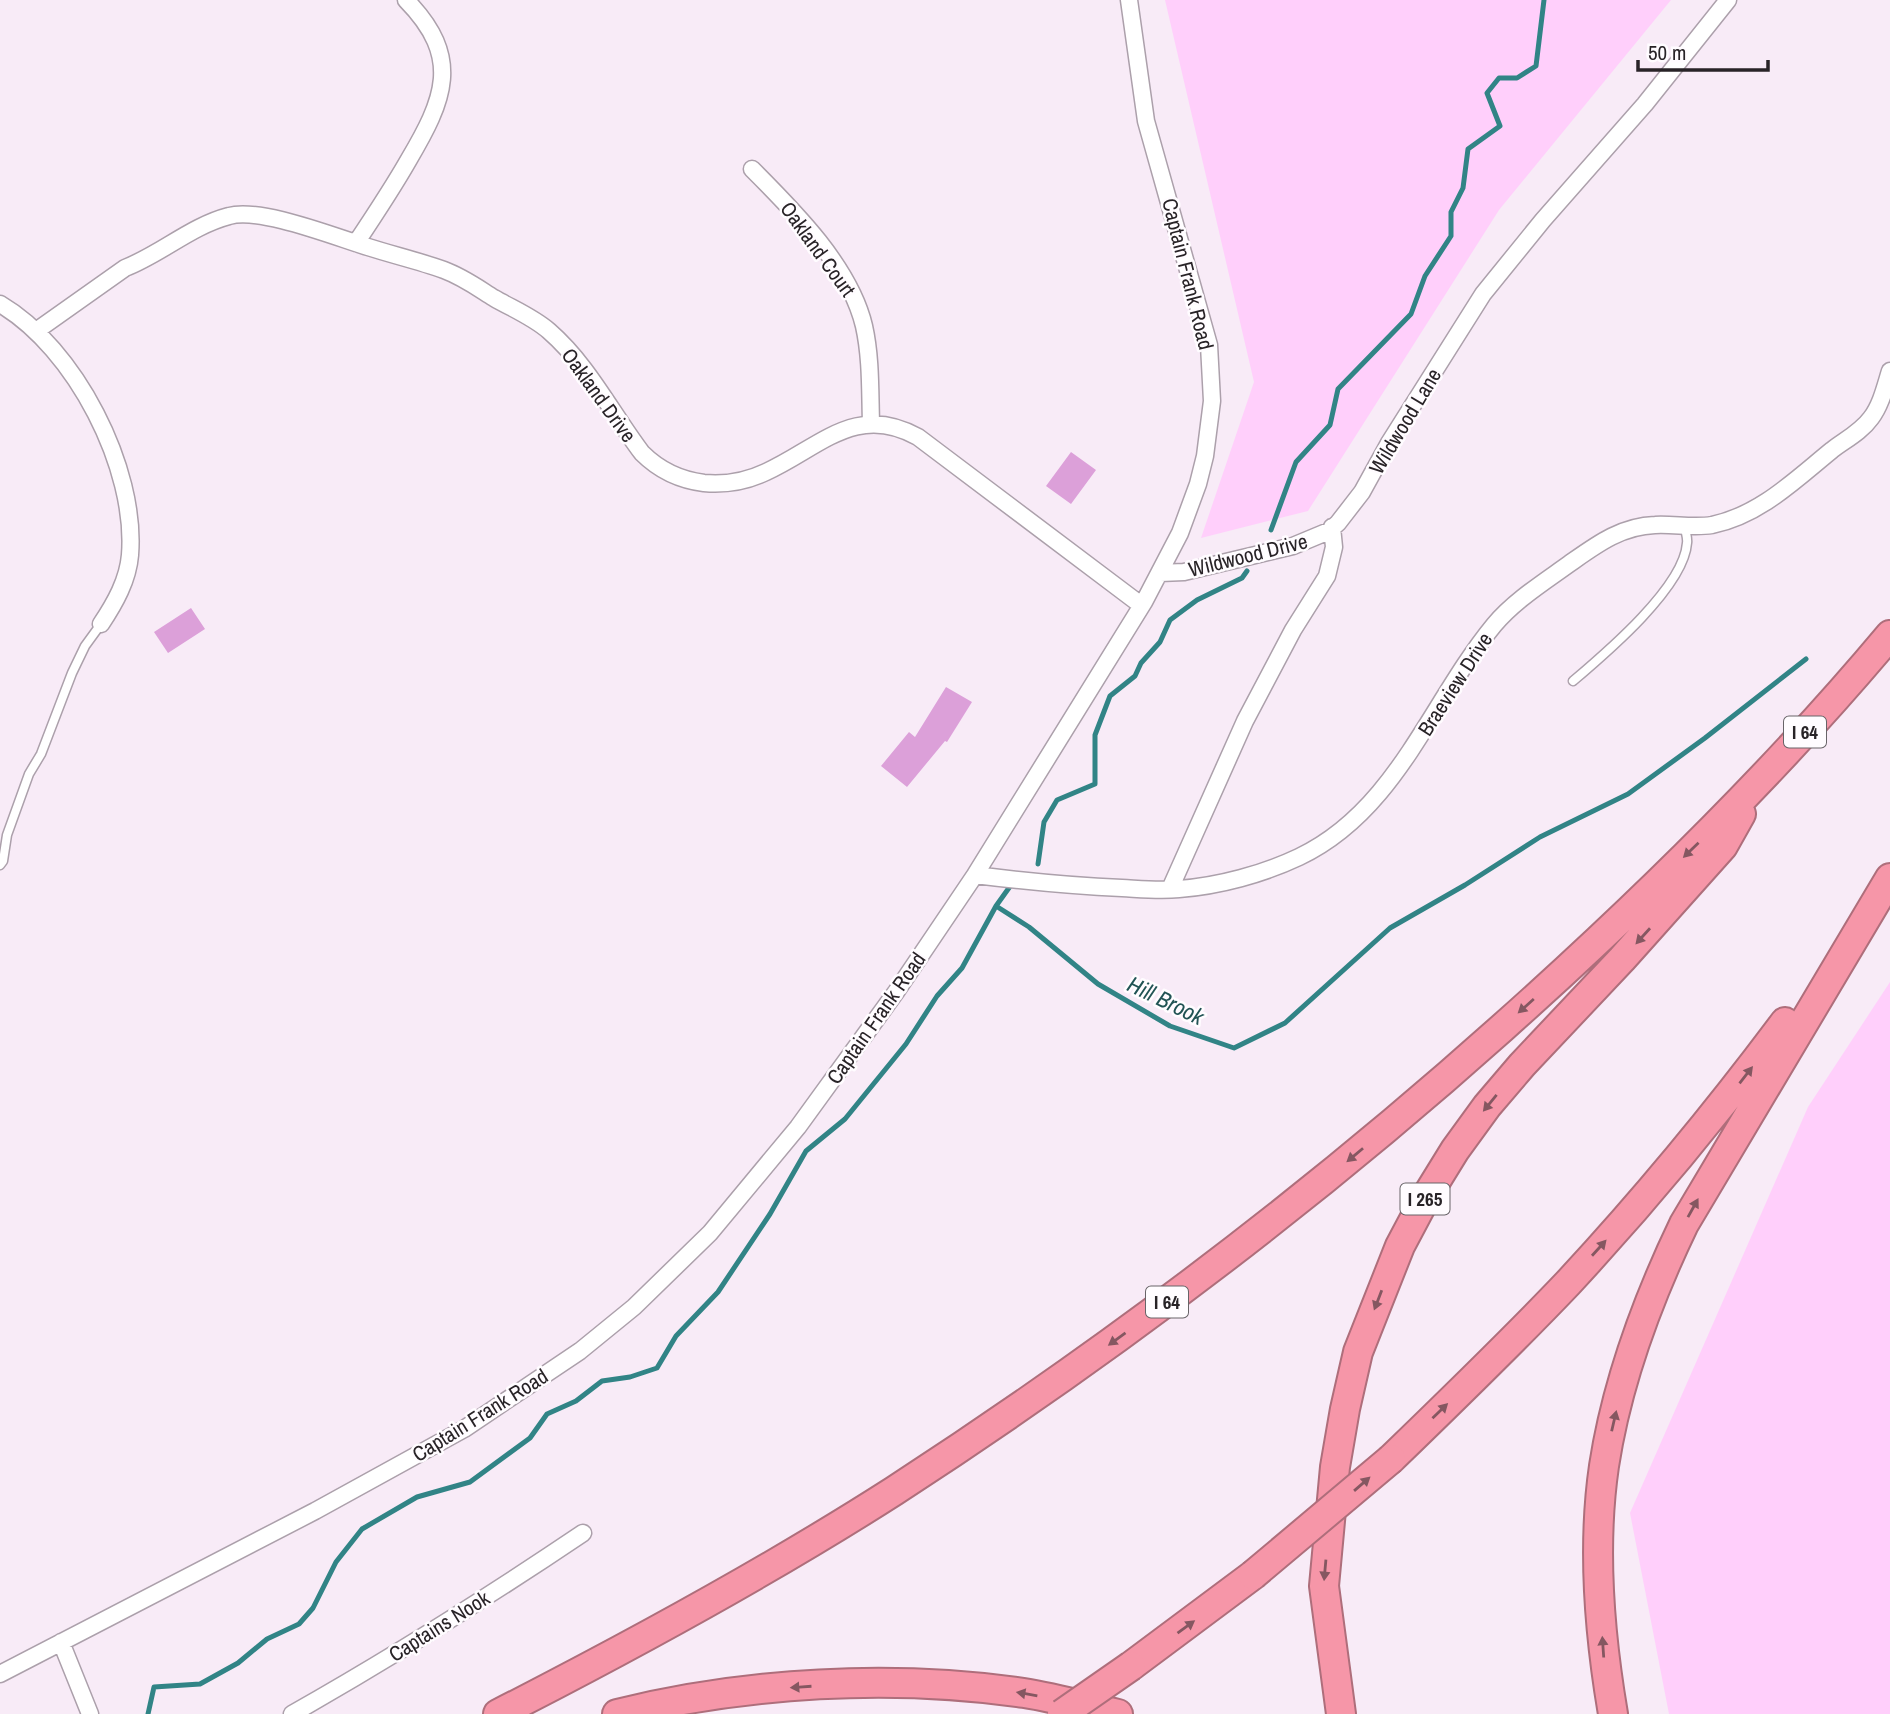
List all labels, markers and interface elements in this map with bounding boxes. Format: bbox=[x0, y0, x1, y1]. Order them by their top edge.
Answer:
scale bar bbox=[1638, 28, 1768, 72]
text: 50 m bbox=[1648, 38, 1686, 67]
street label: Captain Frank Road bbox=[1155, 195, 1221, 353]
street label: Oakland Court bbox=[774, 196, 862, 303]
street label: Oakland Drive bbox=[555, 342, 643, 448]
street label: Wildwood Lane bbox=[1362, 363, 1448, 479]
street label: Wildwood Drive bbox=[1186, 526, 1310, 584]
street label: Braeview Drive bbox=[1411, 627, 1499, 741]
road number: I 64 bbox=[1784, 716, 1826, 748]
one-way arrow bbox=[1683, 841, 1700, 858]
one-way arrow bbox=[1636, 927, 1651, 944]
street label: Captain Frank Road bbox=[820, 946, 932, 1090]
water label: Hill Brook bbox=[1122, 968, 1211, 1033]
one-way arrow bbox=[1518, 998, 1535, 1013]
one-way arrow bbox=[1738, 1066, 1753, 1084]
one-way arrow bbox=[1482, 1094, 1497, 1112]
one-way arrow bbox=[1346, 1147, 1363, 1162]
road number: I 265 bbox=[1400, 1184, 1450, 1214]
one-way arrow bbox=[1687, 1198, 1699, 1218]
one-way arrow bbox=[1591, 1239, 1607, 1257]
road number: I 64 bbox=[1146, 1286, 1188, 1318]
one-way arrow bbox=[1372, 1290, 1383, 1311]
one-way arrow bbox=[1108, 1332, 1126, 1347]
street label: Captain Frank Road bbox=[407, 1362, 553, 1468]
one-way arrow bbox=[1431, 1404, 1448, 1420]
one-way arrow bbox=[1609, 1409, 1620, 1431]
one-way arrow bbox=[1353, 1476, 1371, 1492]
one-way arrow bbox=[1320, 1560, 1331, 1582]
street label: Captains Nook bbox=[383, 1583, 495, 1668]
one-way arrow bbox=[1177, 1620, 1195, 1634]
one-way arrow bbox=[1597, 1635, 1608, 1657]
one-way arrow bbox=[789, 1682, 811, 1693]
one-way arrow bbox=[1016, 1688, 1038, 1699]

